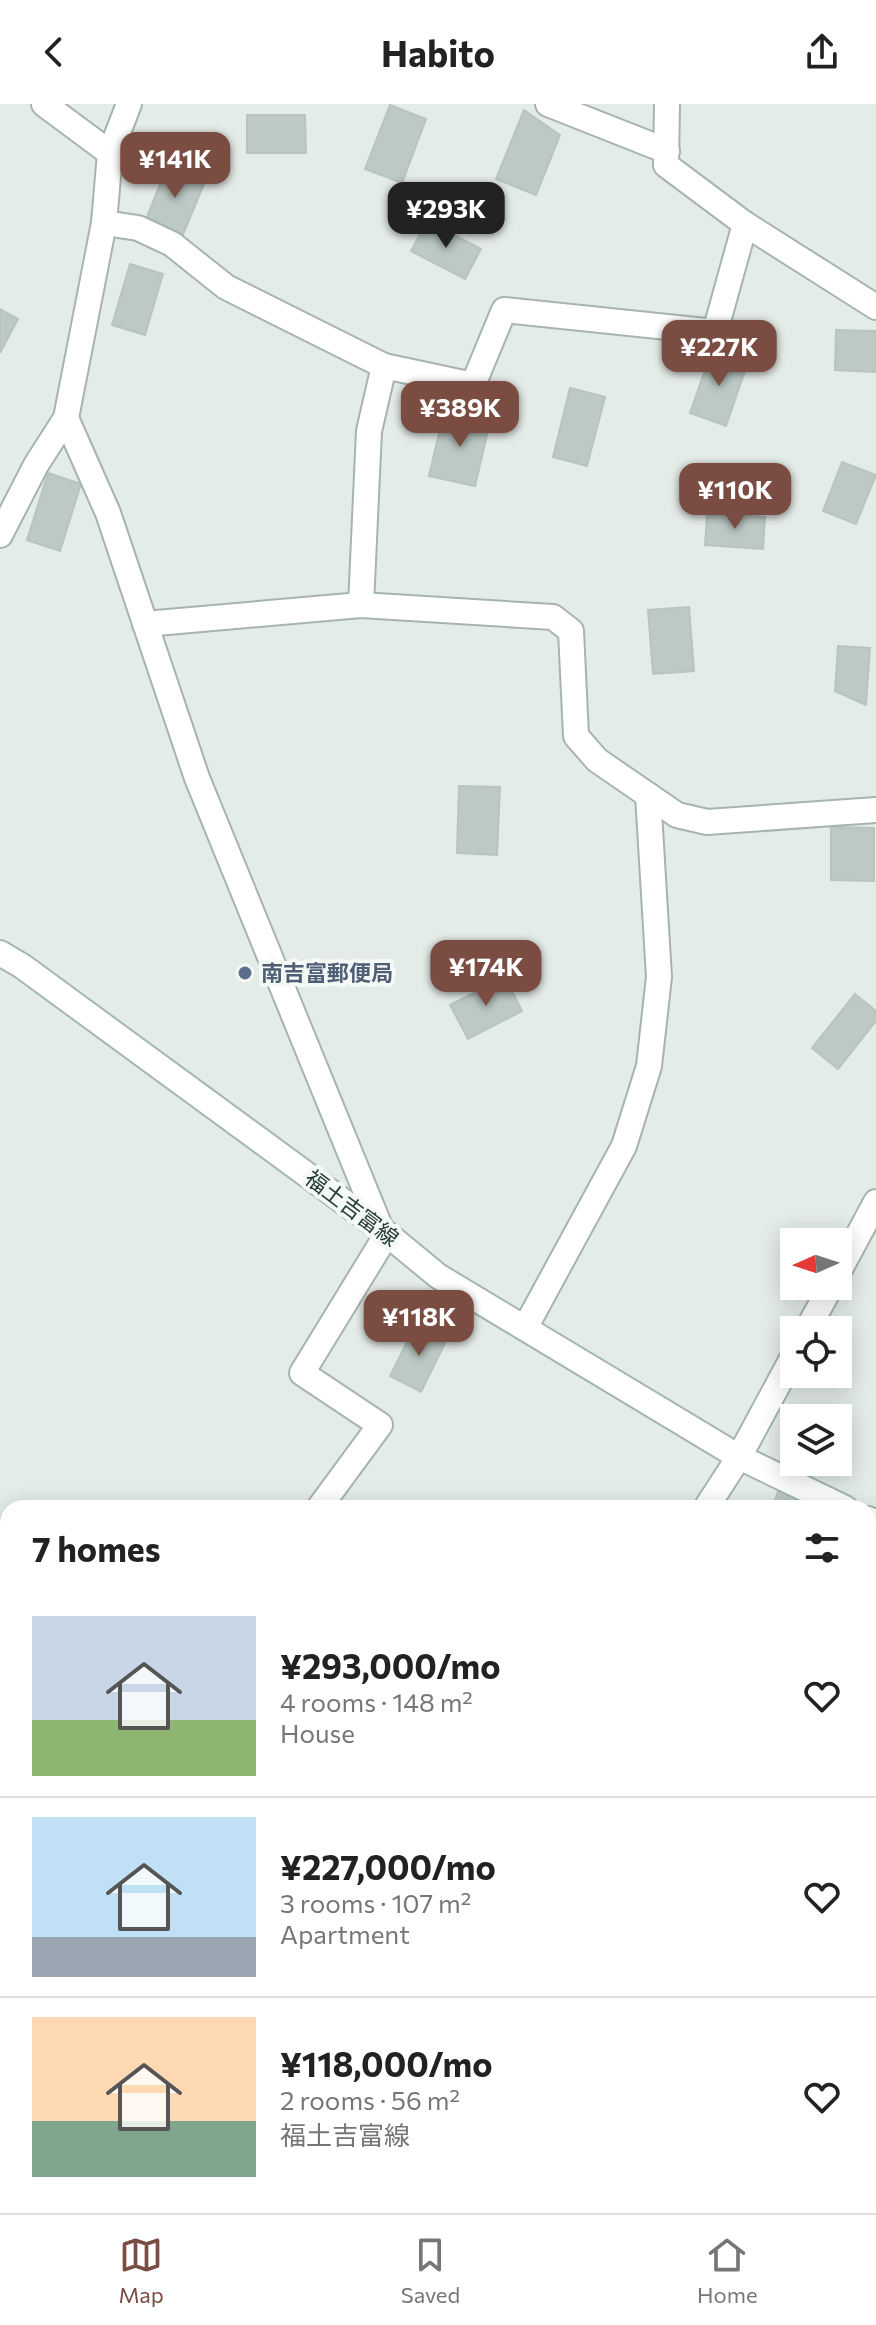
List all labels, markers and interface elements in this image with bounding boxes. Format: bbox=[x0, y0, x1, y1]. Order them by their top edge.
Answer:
icon: back bbox=[32, 30, 76, 74]
text: Habito bbox=[381, 30, 495, 74]
icon: share bbox=[800, 30, 844, 74]
pin: ¥141K bbox=[119, 132, 231, 200]
text: ¥141K bbox=[138, 142, 212, 173]
pin: ¥293K bbox=[390, 182, 502, 250]
text: ¥293K bbox=[406, 192, 486, 223]
pin: ¥227K bbox=[663, 320, 775, 388]
text: ¥227K bbox=[680, 330, 758, 361]
pin: ¥389K bbox=[404, 381, 516, 449]
text: ¥389K bbox=[419, 391, 501, 422]
pin: ¥110K bbox=[679, 463, 791, 531]
text: ¥110K bbox=[697, 473, 773, 504]
pin: ¥174K bbox=[430, 940, 542, 1008]
text: ¥174K bbox=[448, 950, 524, 981]
place label: 南吉富郵便局 bbox=[261, 959, 393, 986]
marker: 南吉富郵便局 bbox=[236, 964, 254, 982]
street label: 福土吉富線 bbox=[300, 1164, 404, 1251]
north arrow bbox=[780, 1228, 852, 1300]
map controls bbox=[780, 1228, 852, 1476]
pin: ¥118K bbox=[363, 1290, 475, 1358]
text: ¥118K bbox=[382, 1300, 456, 1331]
button: locate bbox=[780, 1316, 852, 1388]
button: layers bbox=[780, 1404, 852, 1476]
icon: filters bbox=[800, 1526, 844, 1570]
text: 7 homes bbox=[32, 1527, 161, 1569]
text: ¥293,000/mo bbox=[280, 1644, 501, 1686]
icon: home bbox=[96, 1648, 192, 1744]
icon: heart bbox=[800, 1674, 844, 1718]
text: 4 rooms · 148 m² bbox=[280, 1686, 473, 1717]
text: House bbox=[280, 1717, 355, 1748]
text: ¥227,000/mo bbox=[280, 1845, 496, 1887]
icon: home bbox=[96, 1849, 192, 1945]
icon: heart bbox=[800, 1875, 844, 1919]
text: 3 rooms · 107 m² bbox=[280, 1887, 471, 1918]
text: Apartment bbox=[280, 1918, 410, 1949]
text: ¥118,000/mo bbox=[280, 2042, 493, 2084]
icon: home bbox=[96, 2049, 192, 2145]
icon: heart bbox=[800, 2075, 844, 2119]
text: 2 rooms · 56 m² bbox=[280, 2084, 460, 2115]
text: 福土吉富線 bbox=[280, 2119, 410, 2150]
tab: Map bbox=[118, 2233, 164, 2308]
tab: Saved bbox=[401, 2233, 460, 2308]
tab: Home bbox=[697, 2233, 758, 2308]

